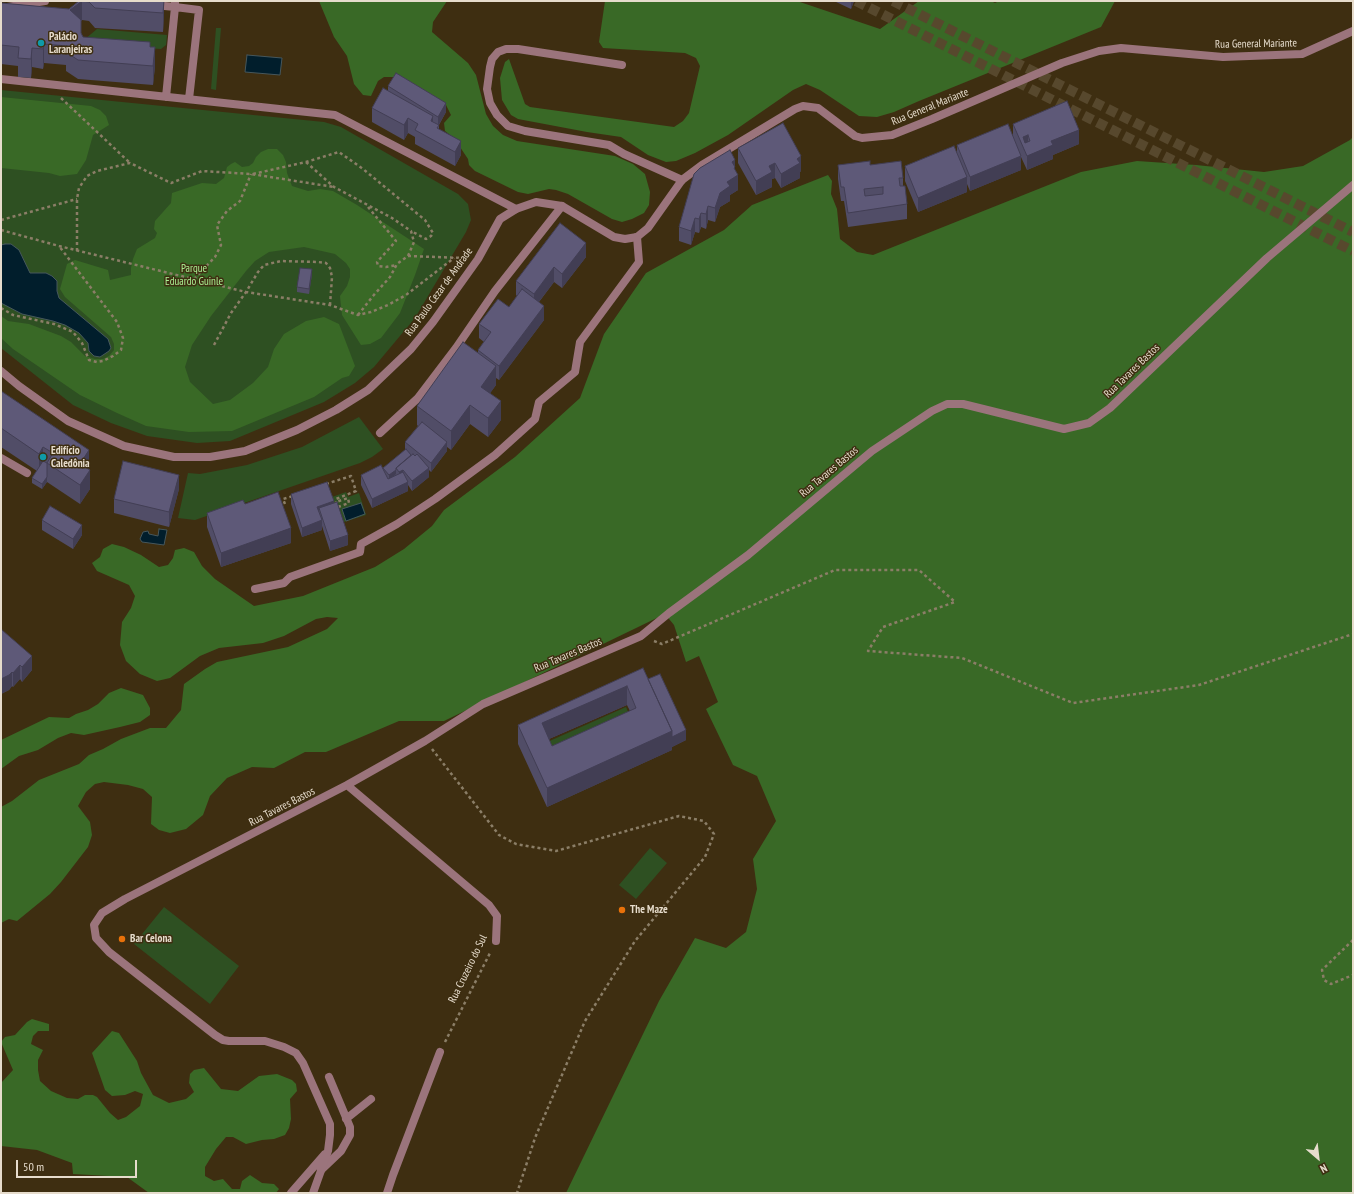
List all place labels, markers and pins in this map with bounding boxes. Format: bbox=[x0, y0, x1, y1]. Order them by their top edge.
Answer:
place label: Palácio Laranjeiras bbox=[49, 30, 92, 56]
marker: Palácio Laranjeiras bbox=[36, 38, 46, 48]
place label: Edifício Caledônia bbox=[51, 444, 90, 470]
marker: Edifício Caledônia bbox=[38, 452, 48, 462]
place label: The Maze bbox=[630, 903, 668, 917]
marker: The Maze bbox=[617, 905, 627, 915]
place label: Bar Celona bbox=[130, 932, 172, 946]
marker: Bar Celona bbox=[117, 934, 127, 944]

